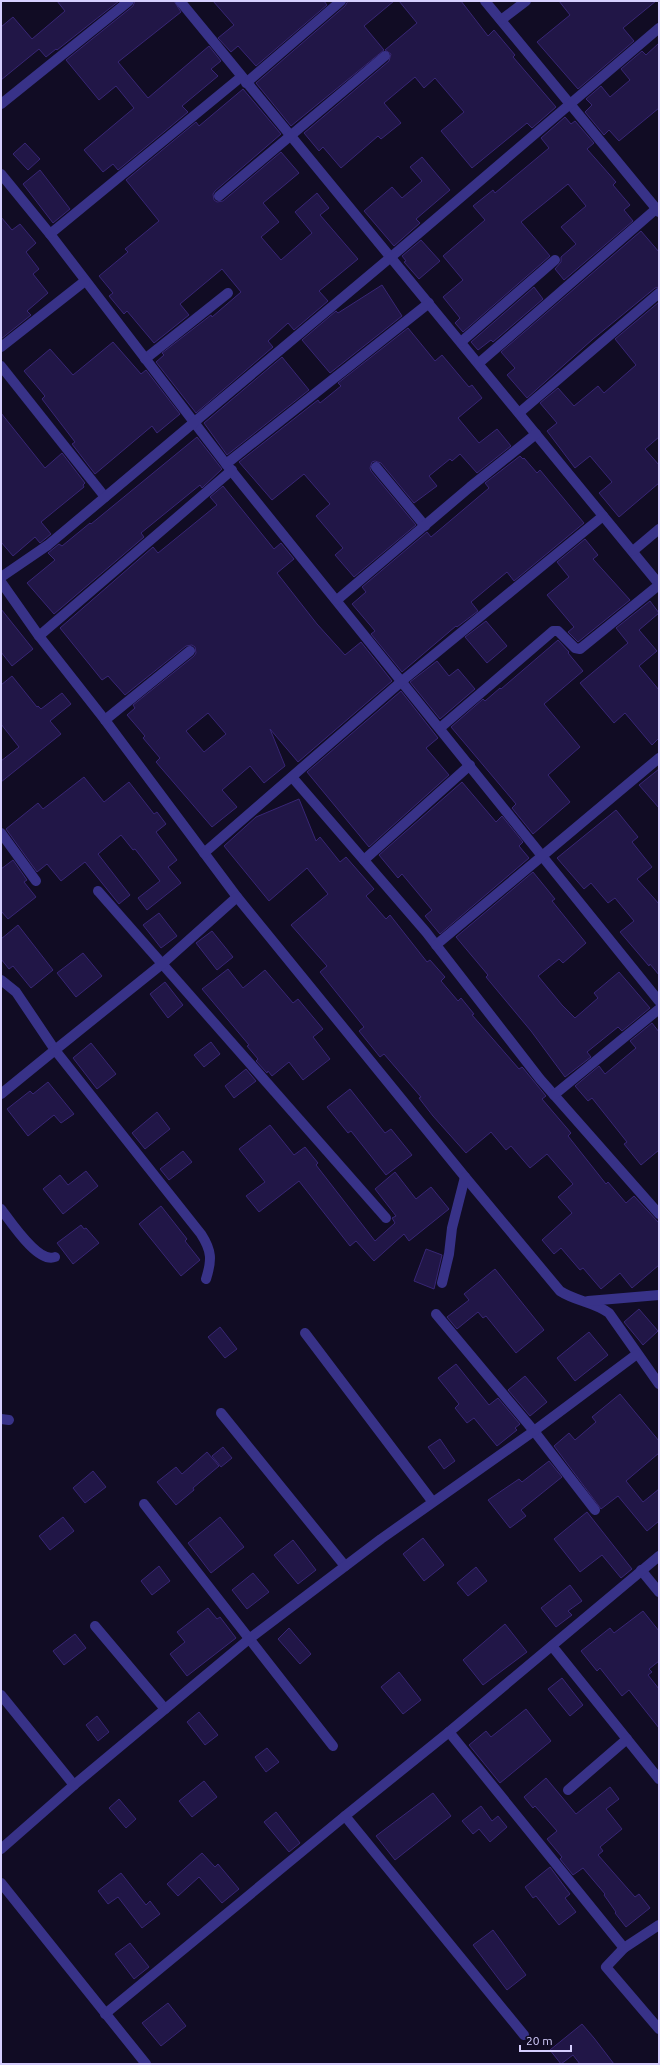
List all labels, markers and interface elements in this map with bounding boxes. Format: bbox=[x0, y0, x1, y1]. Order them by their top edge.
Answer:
scale bar bbox=[520, 2027, 571, 2053]
text: 20 m bbox=[526, 2034, 553, 2047]

